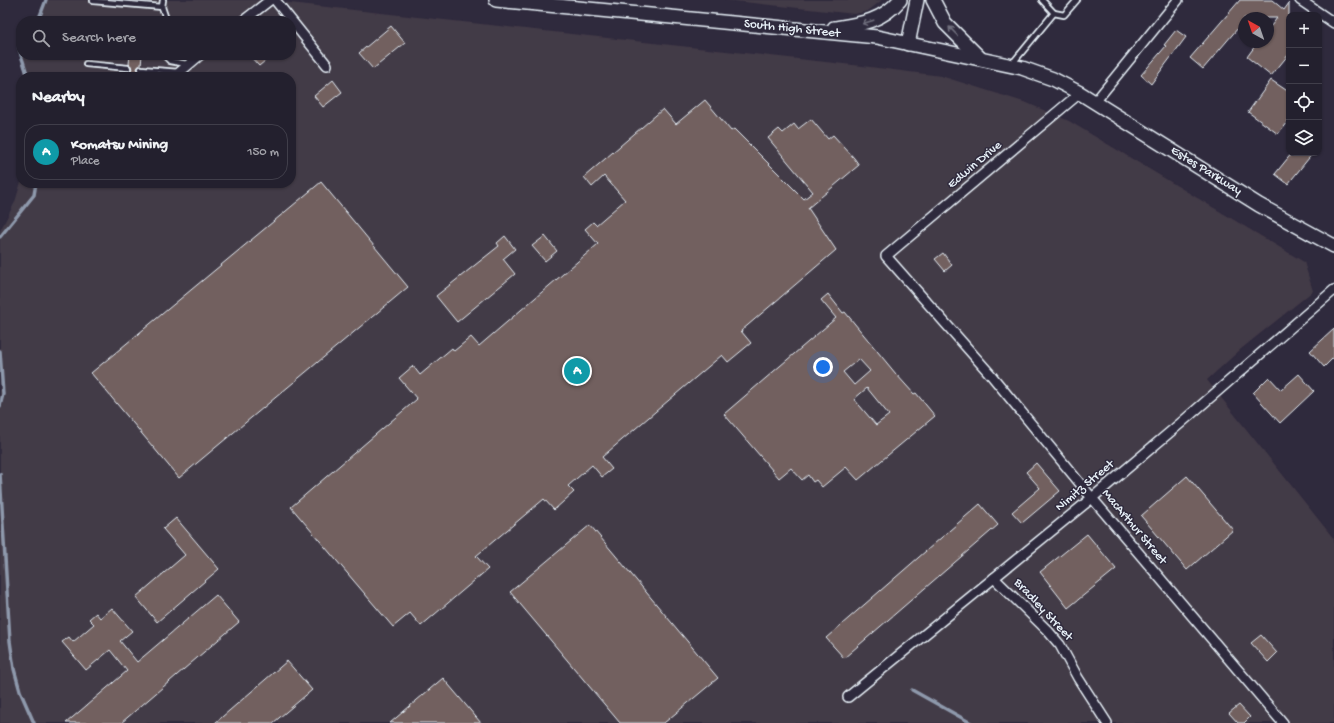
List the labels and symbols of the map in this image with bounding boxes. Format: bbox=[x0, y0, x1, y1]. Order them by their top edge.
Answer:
north arrow bbox=[1238, 12, 1274, 48]
street label: South High Street bbox=[743, 16, 843, 42]
one-way arrow bbox=[862, 18, 874, 26]
one-way arrow bbox=[948, 26, 958, 36]
street label: Edwin Drive bbox=[945, 138, 1005, 192]
street label: Estes Parkway bbox=[1168, 143, 1245, 199]
pin: A bbox=[564, 356, 590, 386]
your location bbox=[813, 357, 833, 377]
street label: Nimitz Street bbox=[1053, 456, 1119, 515]
street label: MacArthur Street bbox=[1098, 486, 1171, 569]
street label: Bradley Street bbox=[1010, 575, 1077, 646]

